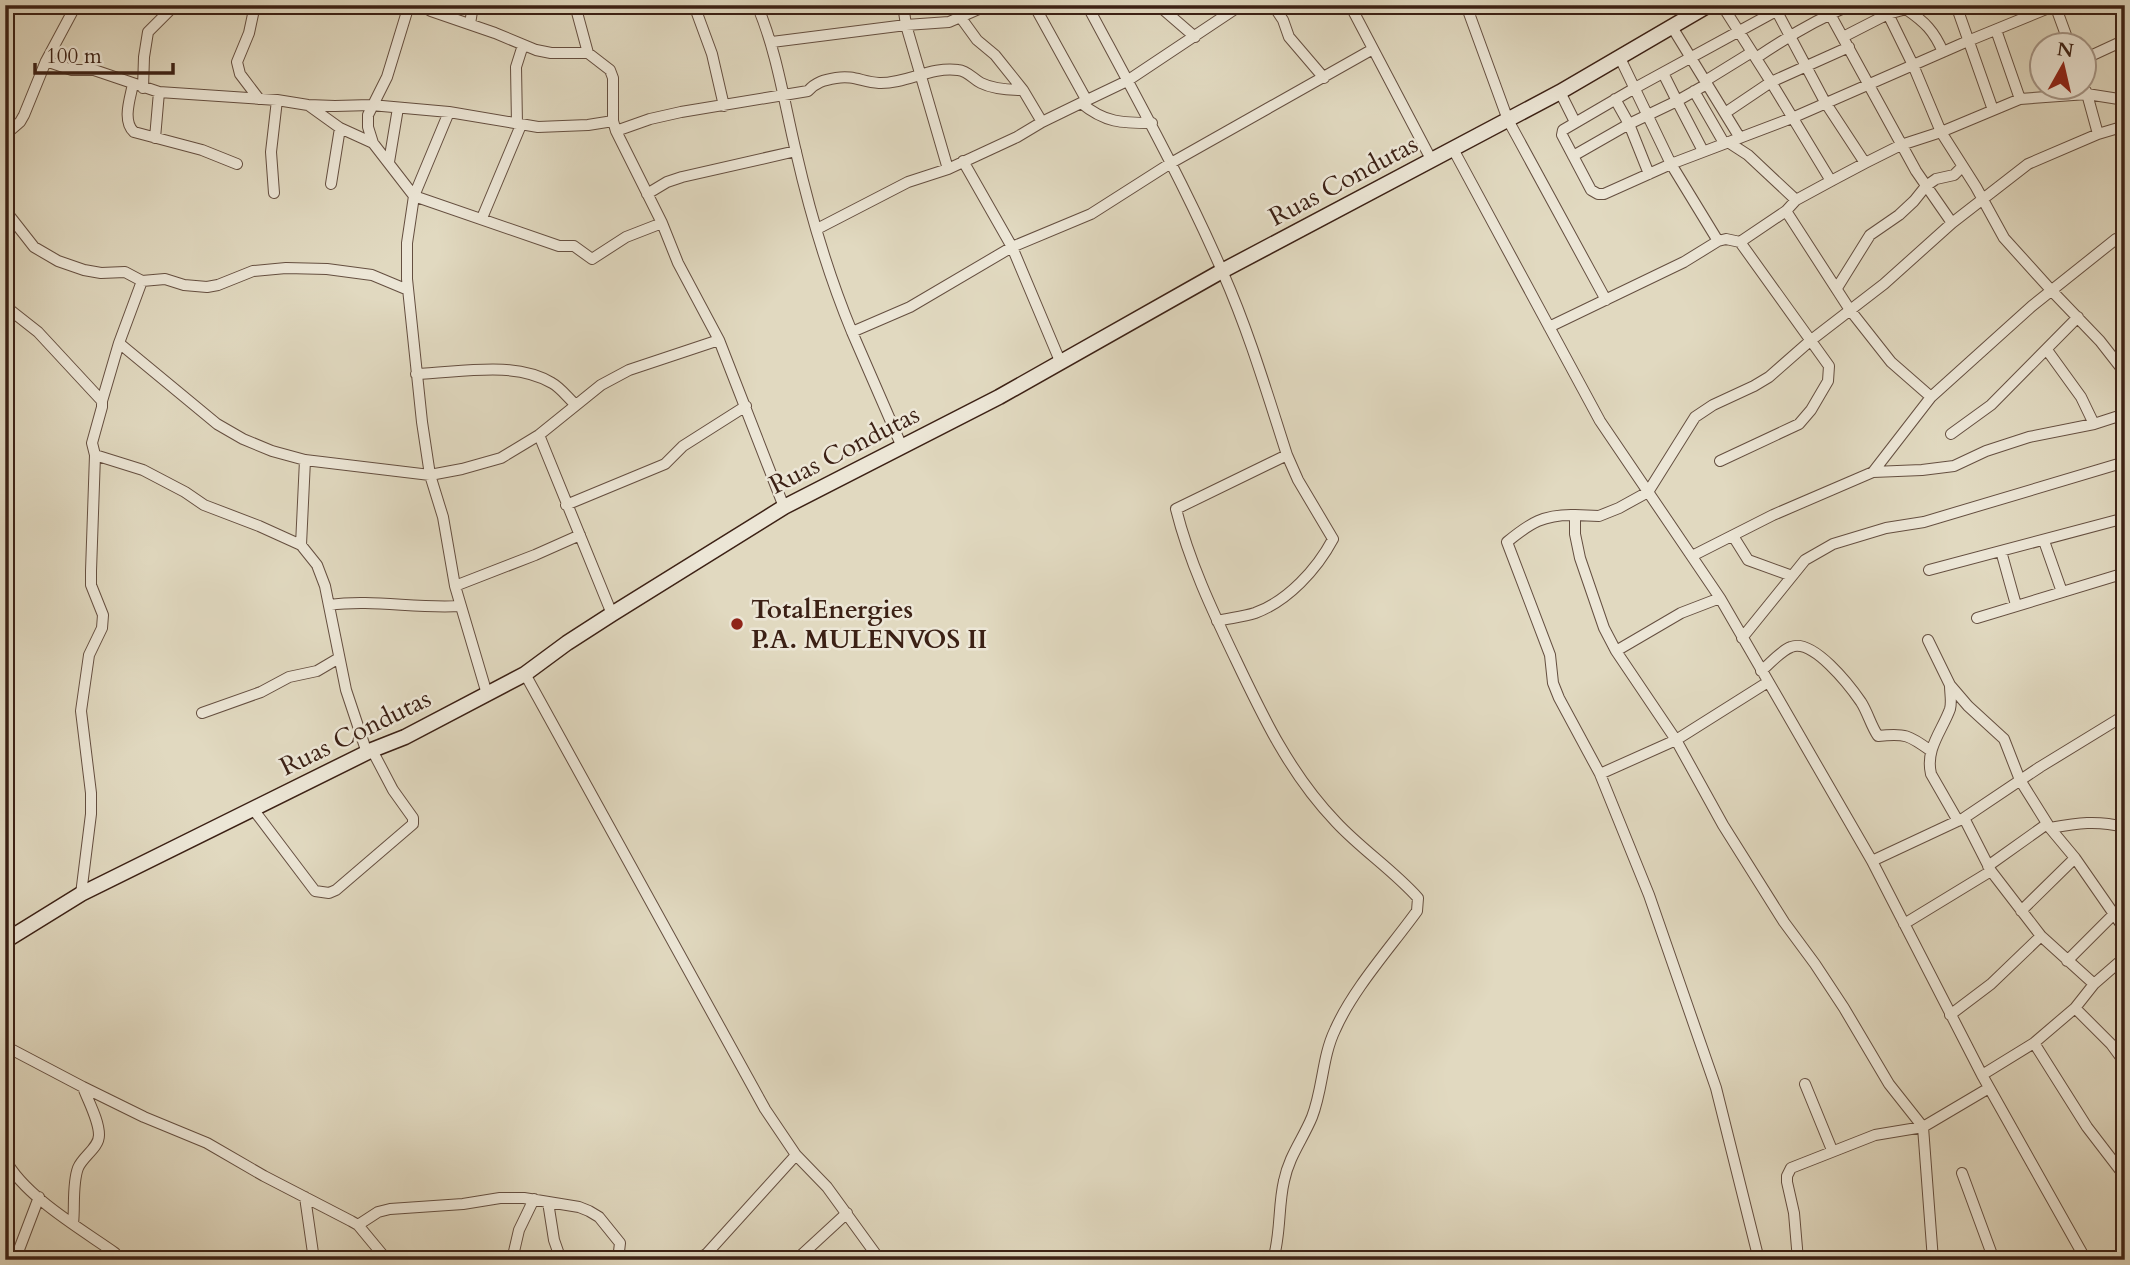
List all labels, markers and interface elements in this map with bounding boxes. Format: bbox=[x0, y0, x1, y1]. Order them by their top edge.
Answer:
scale bar bbox=[35, 32, 173, 76]
north arrow bbox=[2028, 32, 2098, 102]
text: N bbox=[2055, 36, 2076, 64]
text: 100 m bbox=[46, 42, 102, 71]
street label: Ruas Condutas bbox=[1263, 126, 1424, 234]
street label: Ruas Condutas bbox=[763, 397, 925, 502]
place label: TotalEnergies P.A. MULENVOS II bbox=[751, 592, 987, 657]
marker: TotalEnergies P.A. MULENVOS II bbox=[729, 616, 745, 632]
street label: Ruas Condutas bbox=[274, 681, 437, 784]

